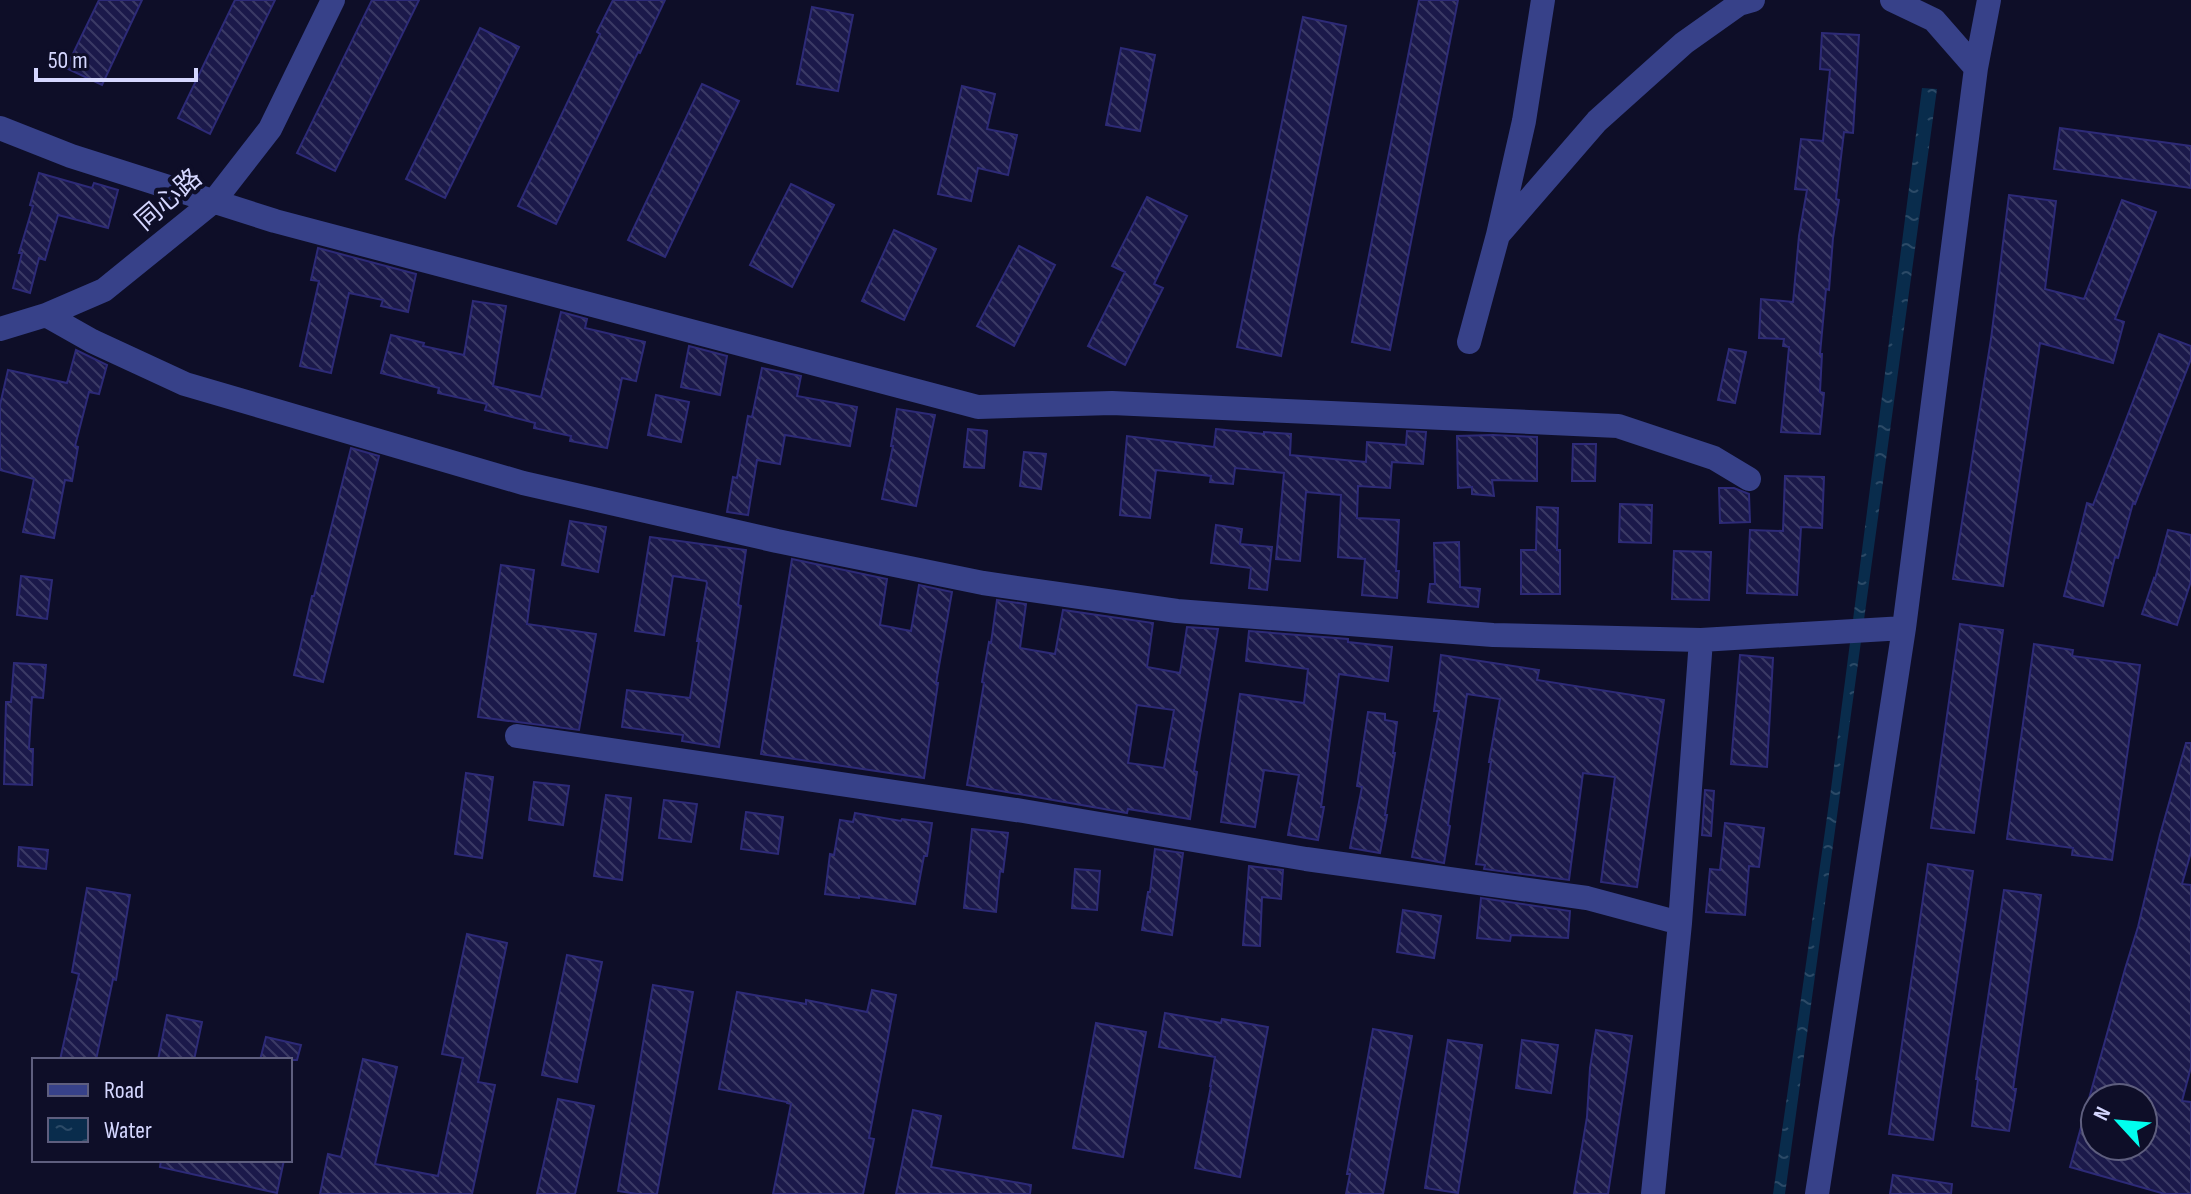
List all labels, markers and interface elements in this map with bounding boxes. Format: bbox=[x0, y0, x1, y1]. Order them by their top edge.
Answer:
scale bar bbox=[36, 32, 196, 82]
text: 50 m bbox=[48, 46, 88, 75]
street label: 同心路 bbox=[129, 163, 209, 237]
legend bbox=[32, 1058, 292, 1162]
text: Road bbox=[104, 1076, 144, 1105]
north arrow bbox=[2079, 1082, 2159, 1162]
text: N bbox=[2088, 1103, 2117, 1125]
text: Water bbox=[104, 1116, 152, 1145]

